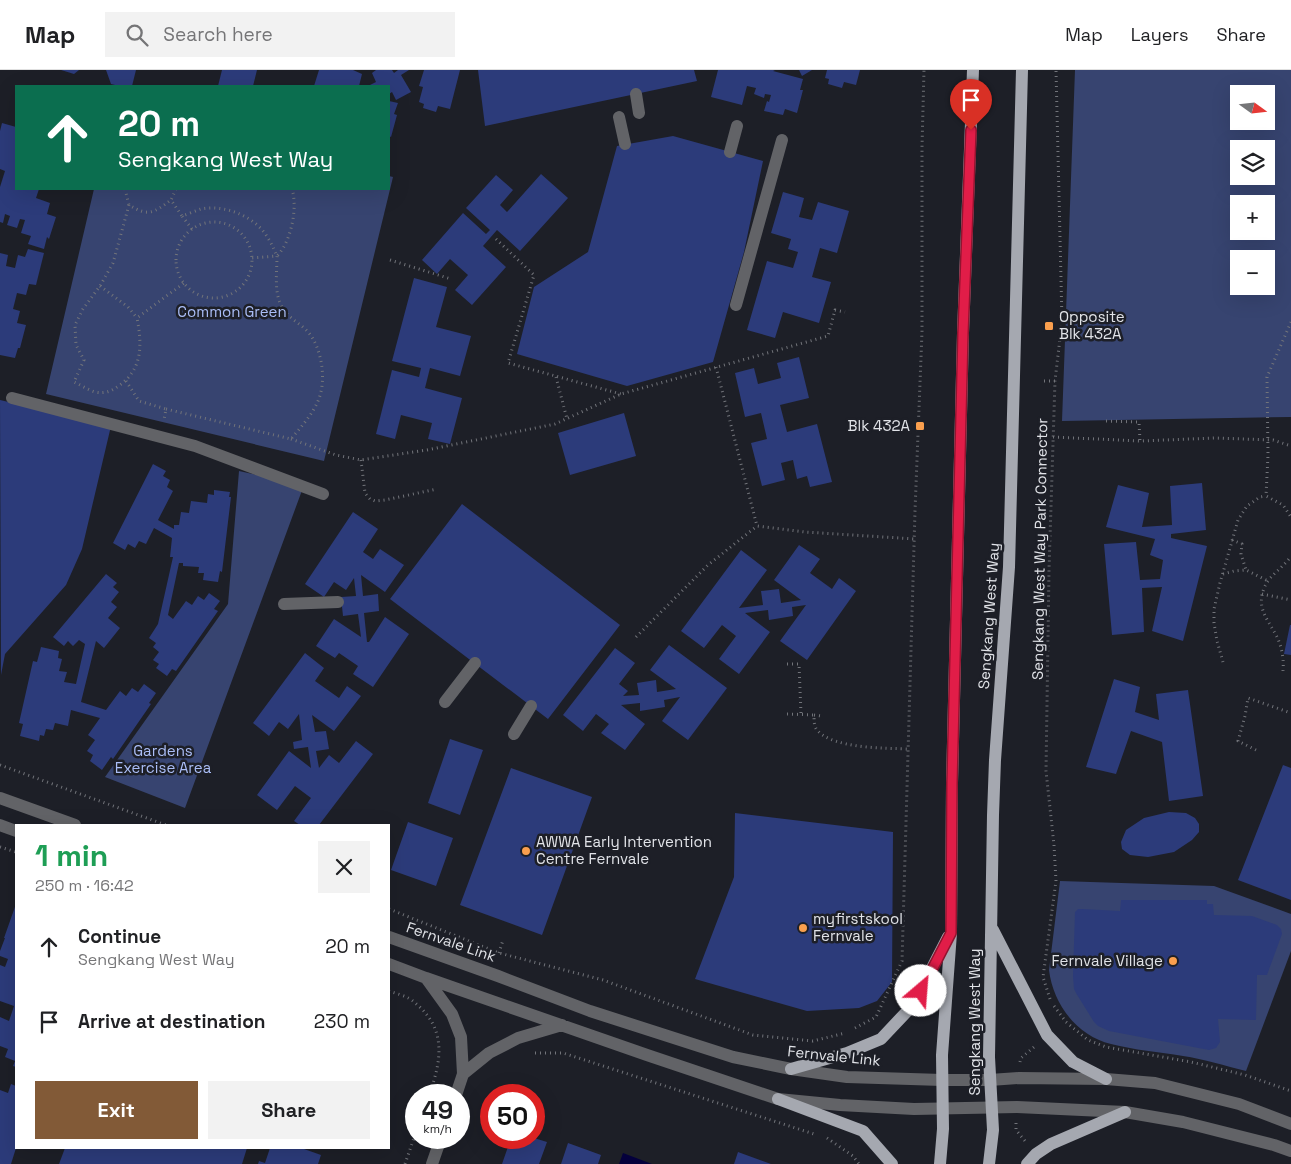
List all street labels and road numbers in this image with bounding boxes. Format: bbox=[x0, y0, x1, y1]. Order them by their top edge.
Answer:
street label: Sengkang West Way Park Connector bbox=[1028, 417, 1051, 680]
street label: Sengkang West Way bbox=[974, 542, 1003, 690]
street label: Fernvale Link bbox=[404, 917, 498, 966]
street label: Sengkang West Way bbox=[965, 949, 984, 1095]
street label: Fernvale Link bbox=[787, 1041, 882, 1070]

